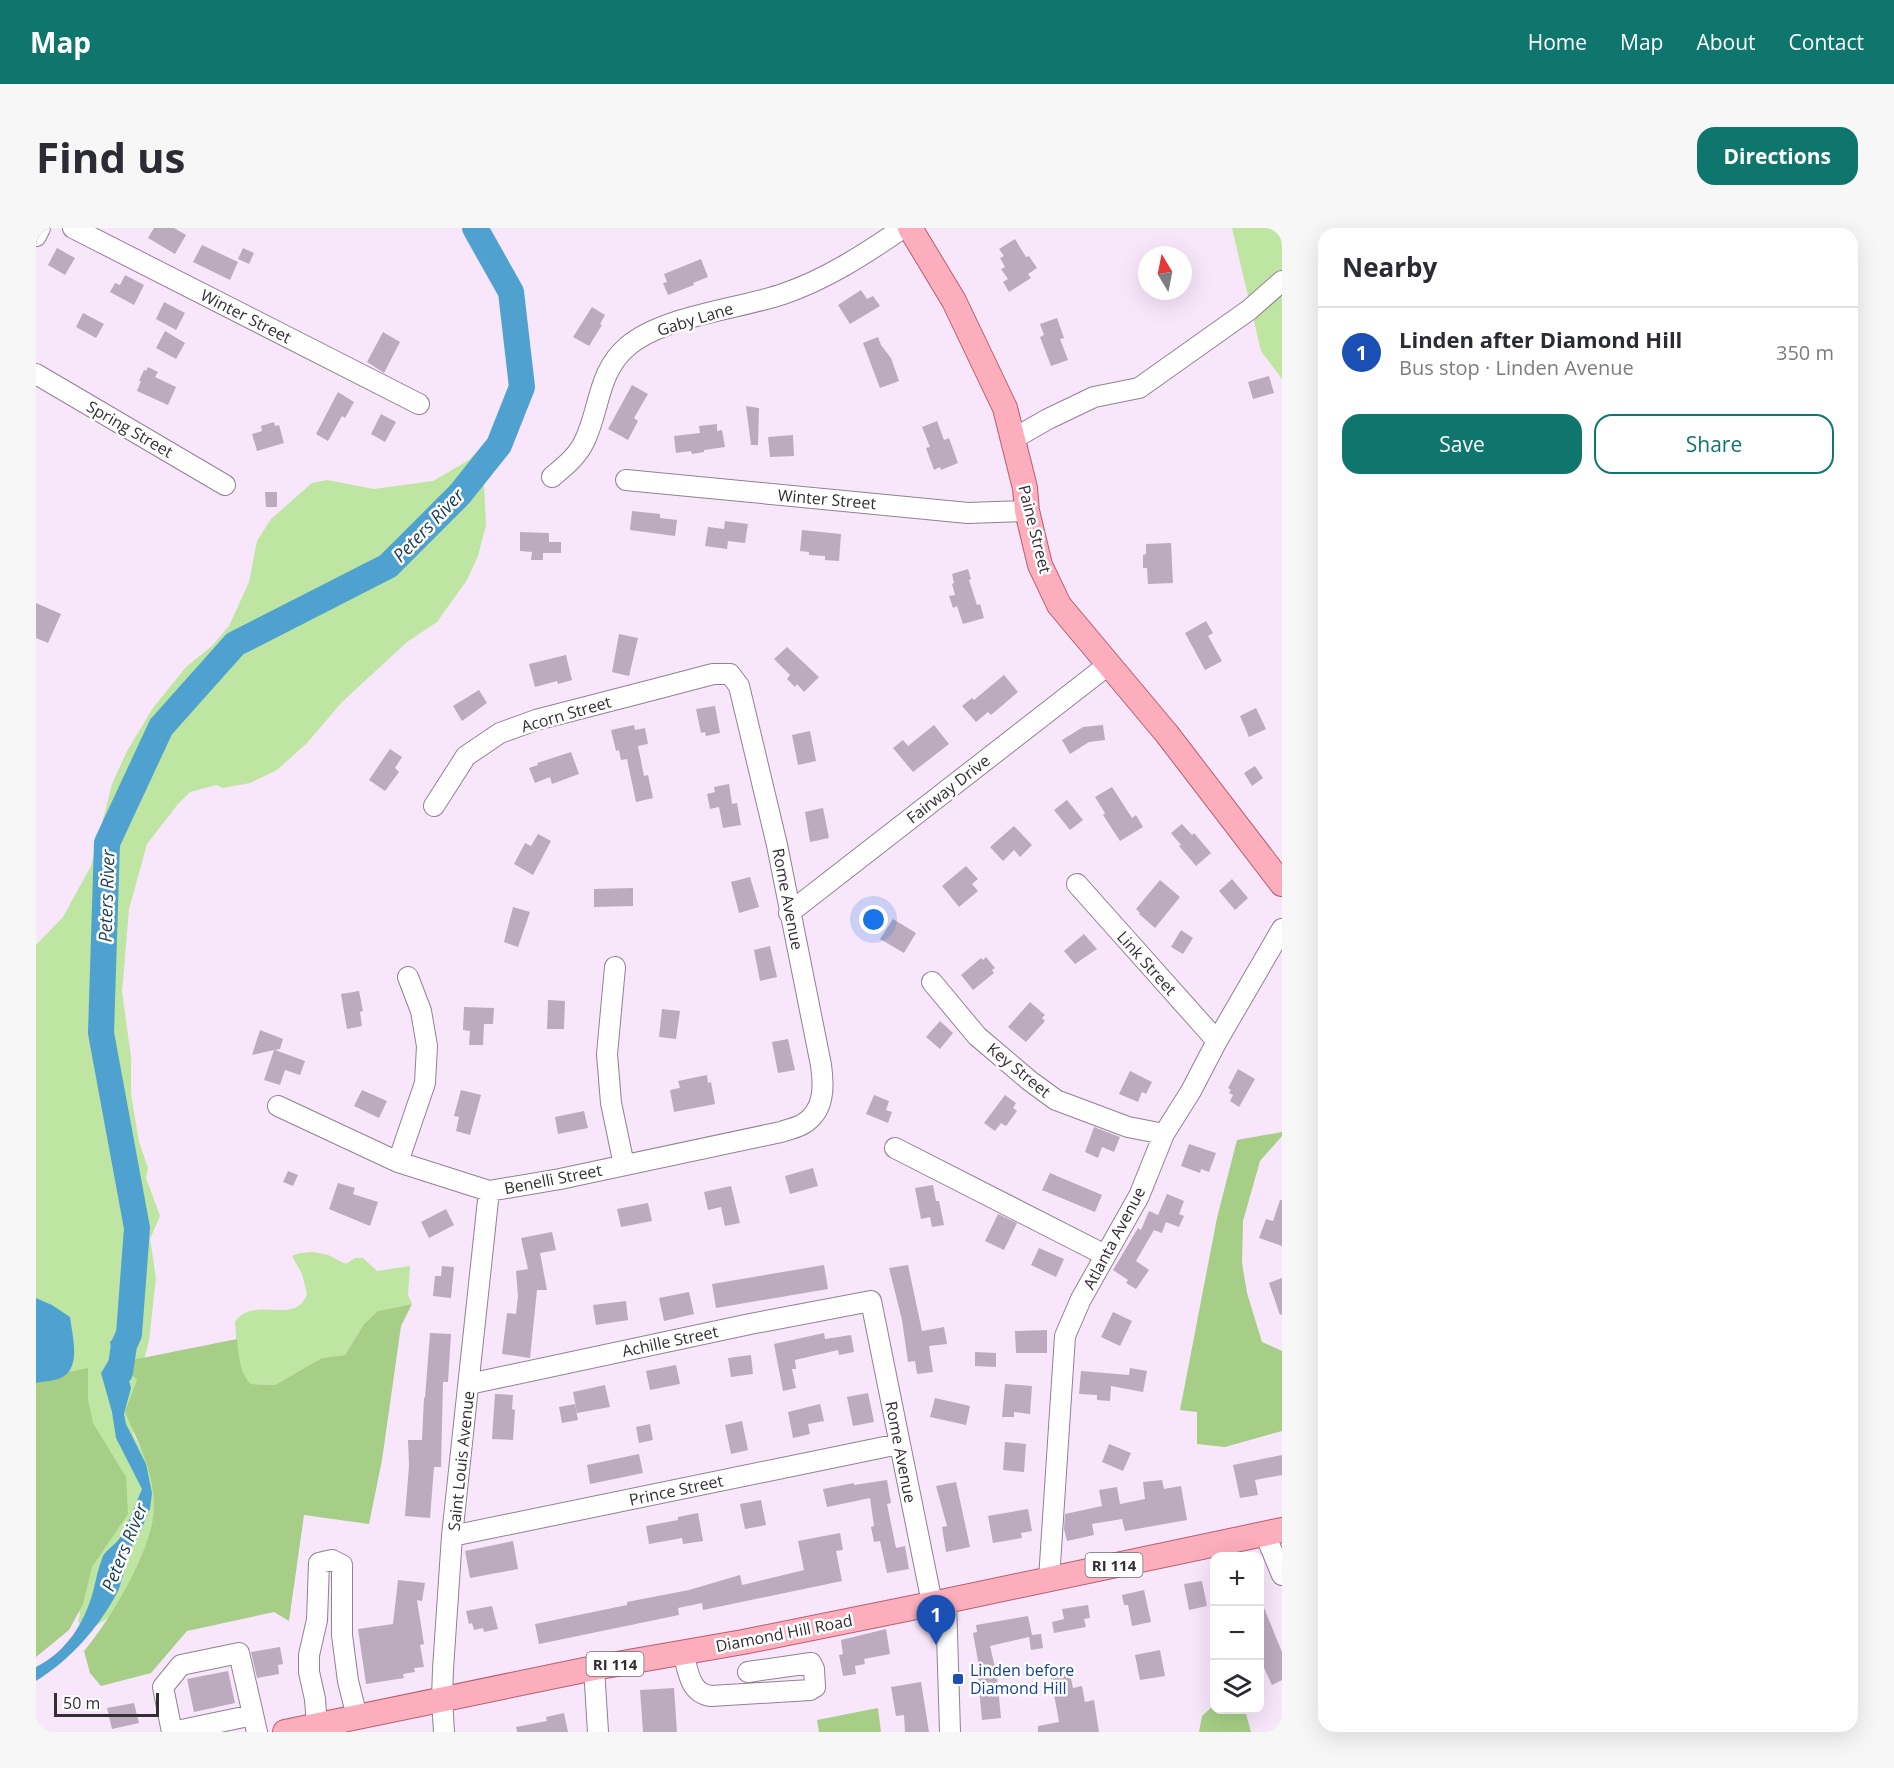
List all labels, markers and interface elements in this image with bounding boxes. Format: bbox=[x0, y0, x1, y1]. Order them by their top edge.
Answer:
text: Map bbox=[30, 23, 91, 61]
text: Home bbox=[1528, 28, 1587, 56]
text: Map bbox=[1620, 28, 1663, 56]
text: About bbox=[1696, 28, 1756, 56]
text: Contact bbox=[1789, 28, 1864, 56]
button: Directions bbox=[1697, 127, 1858, 185]
text: Find us bbox=[36, 128, 185, 185]
north arrow bbox=[1138, 246, 1192, 300]
text: Nearby bbox=[1342, 249, 1437, 285]
street label: Winter Street bbox=[197, 284, 295, 348]
street label: Gaby Lane bbox=[654, 297, 736, 341]
text: Linden after Diamond Hill bbox=[1399, 324, 1682, 354]
text: 1 bbox=[1356, 339, 1367, 366]
text: 350 m bbox=[1776, 339, 1834, 366]
text: Bus stop · Linden Avenue bbox=[1399, 354, 1634, 381]
street label: Spring Street bbox=[83, 395, 178, 463]
button: Save bbox=[1342, 414, 1582, 474]
button: Share bbox=[1594, 414, 1834, 474]
water label: Peters River bbox=[387, 483, 469, 567]
street label: Paine Street bbox=[1013, 483, 1057, 576]
street label: Winter Street bbox=[777, 484, 877, 514]
street label: Acorn Street bbox=[518, 691, 614, 737]
street label: Fairway Drive bbox=[902, 749, 994, 829]
street label: Rome Avenue bbox=[767, 846, 809, 952]
water label: Peters River bbox=[92, 848, 120, 943]
your location bbox=[859, 905, 888, 934]
street label: Link Street bbox=[1112, 926, 1182, 1000]
street label: Key Street bbox=[983, 1038, 1056, 1103]
street label: Benelli Street bbox=[502, 1159, 604, 1199]
street label: Atlanta Avenue bbox=[1078, 1183, 1150, 1293]
street label: Achille Street bbox=[620, 1320, 720, 1362]
street label: Saint Louis Avenue bbox=[443, 1390, 479, 1532]
street label: Rome Avenue bbox=[880, 1399, 922, 1505]
street label: Prince Street bbox=[627, 1469, 725, 1511]
water label: Peters River bbox=[95, 1499, 153, 1595]
map controls bbox=[1210, 1552, 1264, 1714]
button: + bbox=[1210, 1552, 1264, 1606]
road number: RI 114 bbox=[1086, 1553, 1142, 1577]
pin: 1 bbox=[916, 1596, 956, 1645]
button: − bbox=[1210, 1606, 1264, 1660]
street label: Diamond Hill Road bbox=[714, 1609, 854, 1657]
road number: RI 114 bbox=[586, 1652, 644, 1676]
place label: Linden before Diamond Hill bbox=[970, 1659, 1074, 1699]
button: layers bbox=[1210, 1660, 1264, 1714]
marker: Linden before Diamond Hill bbox=[951, 1672, 965, 1686]
scale bar bbox=[54, 1690, 159, 1718]
text: 50 m bbox=[63, 1692, 100, 1714]

